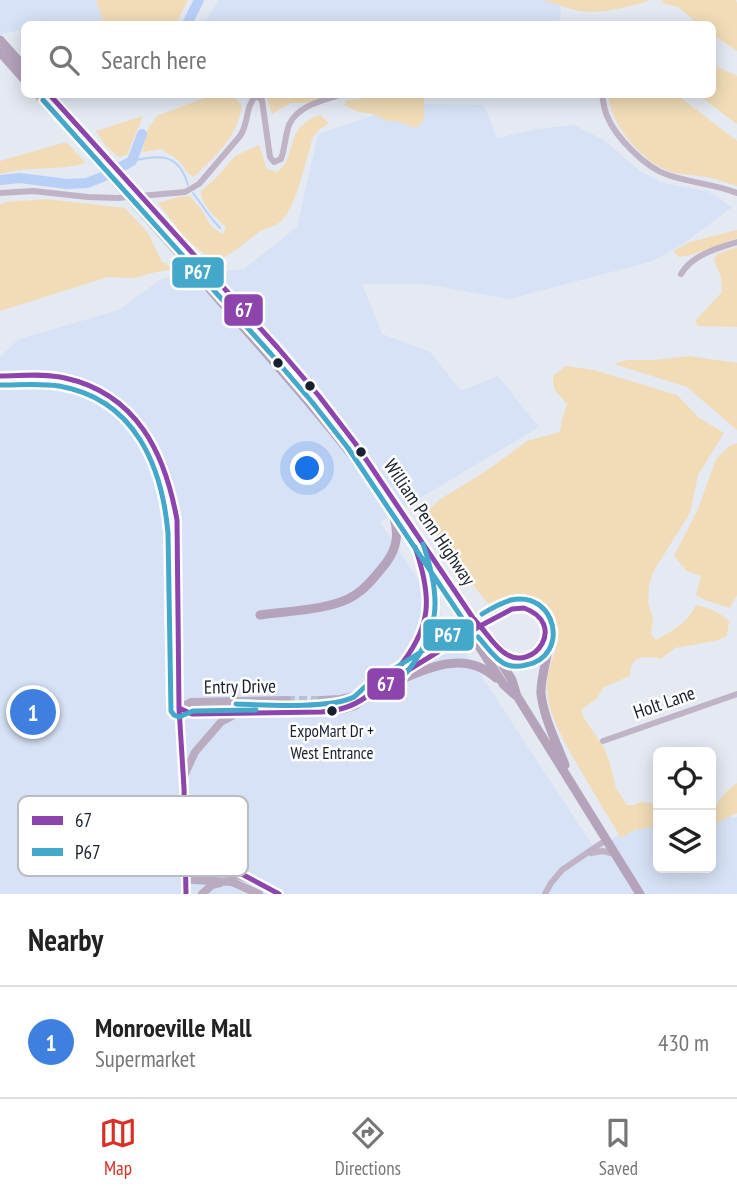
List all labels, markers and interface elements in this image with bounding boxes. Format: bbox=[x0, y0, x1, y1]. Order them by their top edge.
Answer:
search box bbox=[21, 21, 716, 98]
icon: search bbox=[45, 41, 83, 79]
text: Search here bbox=[101, 43, 207, 76]
line badge: P67 bbox=[171, 256, 225, 289]
text: P67 bbox=[184, 260, 212, 284]
line badge: 67 bbox=[223, 293, 264, 327]
text: 67 bbox=[235, 298, 253, 322]
unlabelled marker bbox=[271, 356, 285, 370]
unlabelled marker bbox=[303, 379, 317, 393]
unlabelled marker bbox=[354, 445, 368, 459]
your location bbox=[290, 451, 324, 485]
street label: William Penn Highway bbox=[379, 454, 482, 590]
line badge: P67 bbox=[422, 618, 475, 652]
text: P67 bbox=[434, 623, 462, 647]
line badge: 67 bbox=[366, 667, 406, 701]
text: 67 bbox=[377, 672, 395, 696]
street label: Entry Drive bbox=[204, 673, 276, 699]
street label: Holt Lane bbox=[630, 680, 698, 724]
pin: 1 bbox=[10, 686, 56, 738]
marker: ExpoMart Dr + West Entrance bbox=[325, 704, 339, 718]
place label: ExpoMart Dr + West Entrance bbox=[290, 720, 374, 764]
map controls bbox=[653, 747, 716, 873]
button: locate bbox=[653, 747, 716, 810]
legend bbox=[18, 796, 248, 876]
text: 67 bbox=[75, 808, 92, 832]
button: layers bbox=[653, 810, 716, 873]
text: P67 bbox=[75, 840, 101, 864]
text: Nearby bbox=[28, 920, 103, 959]
text: Monroeville Mall bbox=[95, 1011, 252, 1044]
text: 1 bbox=[46, 1028, 57, 1057]
text: 430 m bbox=[658, 1028, 709, 1057]
text: Supermarket bbox=[95, 1044, 196, 1073]
tab: Map bbox=[99, 1114, 137, 1180]
tab: Directions bbox=[335, 1114, 401, 1180]
tab: Saved bbox=[599, 1114, 638, 1180]

